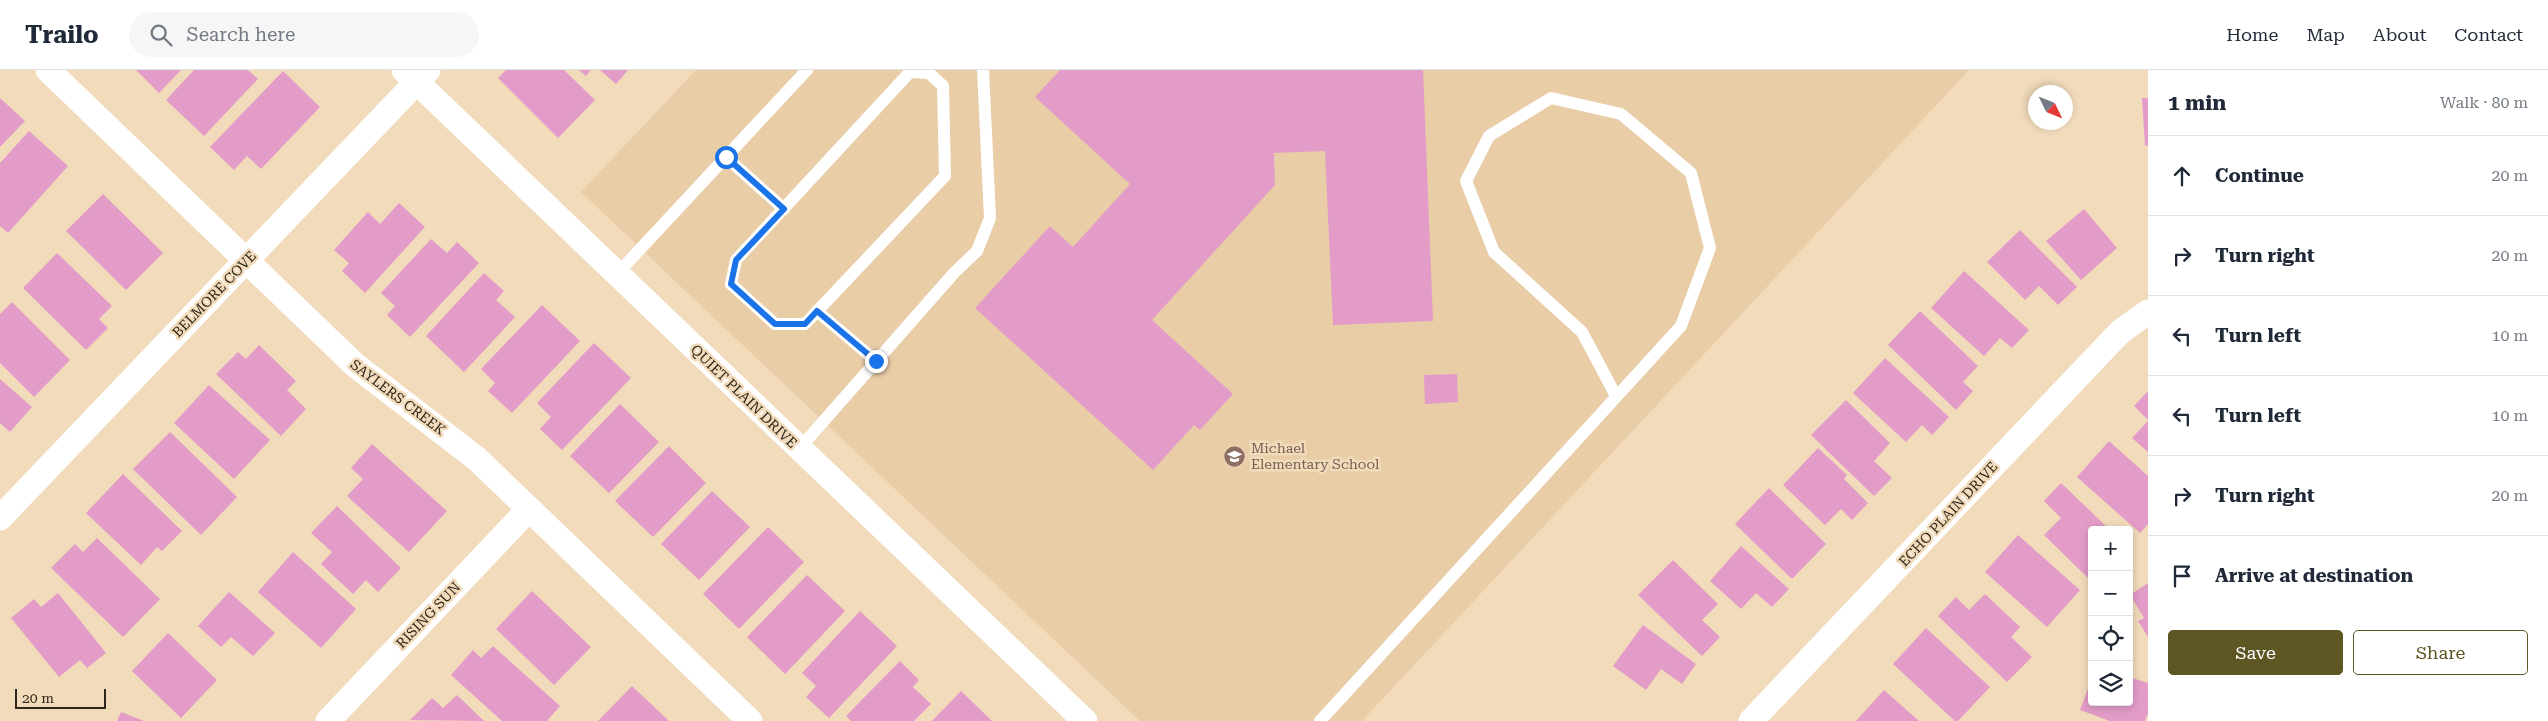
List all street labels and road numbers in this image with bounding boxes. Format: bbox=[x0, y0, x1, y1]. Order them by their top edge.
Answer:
street label: BELMORE COVE bbox=[169, 248, 259, 340]
street label: QUIET PLAIN DRIVE bbox=[688, 341, 800, 451]
street label: SAYLERS CREEK bbox=[347, 356, 449, 438]
street label: ECHO PLAIN DRIVE bbox=[1895, 458, 2001, 570]
street label: RISING SUN bbox=[393, 579, 463, 651]

